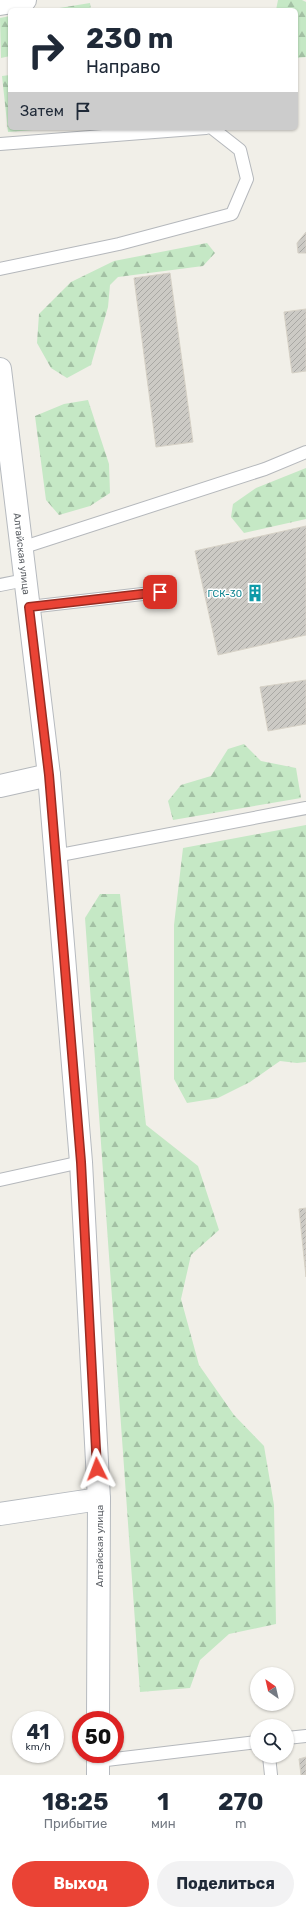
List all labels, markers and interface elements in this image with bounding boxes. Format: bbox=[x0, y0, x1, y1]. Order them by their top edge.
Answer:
text: 230 m bbox=[86, 22, 173, 55]
icon: right bbox=[20, 24, 72, 76]
text: Направо bbox=[86, 56, 161, 78]
icon: arrive bbox=[72, 100, 94, 122]
text: Затем bbox=[20, 102, 64, 120]
street label: Алтайская улица bbox=[10, 512, 32, 595]
pin bbox=[143, 575, 177, 609]
icon: arrive bbox=[149, 581, 171, 603]
building icon: ГСК-30 bbox=[245, 583, 265, 603]
place label: ГСК-30 bbox=[207, 588, 242, 600]
position arrow bbox=[76, 1448, 118, 1490]
street label: Алтайская улица bbox=[94, 1505, 106, 1587]
north arrow bbox=[250, 1667, 294, 1711]
map controls bbox=[250, 1667, 294, 1763]
speed limit sign: 50 bbox=[72, 1711, 124, 1763]
button: search bbox=[250, 1719, 294, 1763]
text: 41 bbox=[26, 1720, 50, 1744]
text: km/h bbox=[26, 1741, 50, 1753]
text: 18:25 bbox=[42, 1788, 109, 1816]
text: 1 bbox=[157, 1788, 169, 1816]
text: 270 bbox=[218, 1788, 264, 1816]
text: Прибытие bbox=[44, 1816, 107, 1831]
text: мин bbox=[151, 1816, 176, 1831]
text: m bbox=[235, 1816, 247, 1831]
button: Выход bbox=[12, 1861, 149, 1907]
button: Поделиться bbox=[157, 1861, 294, 1907]

